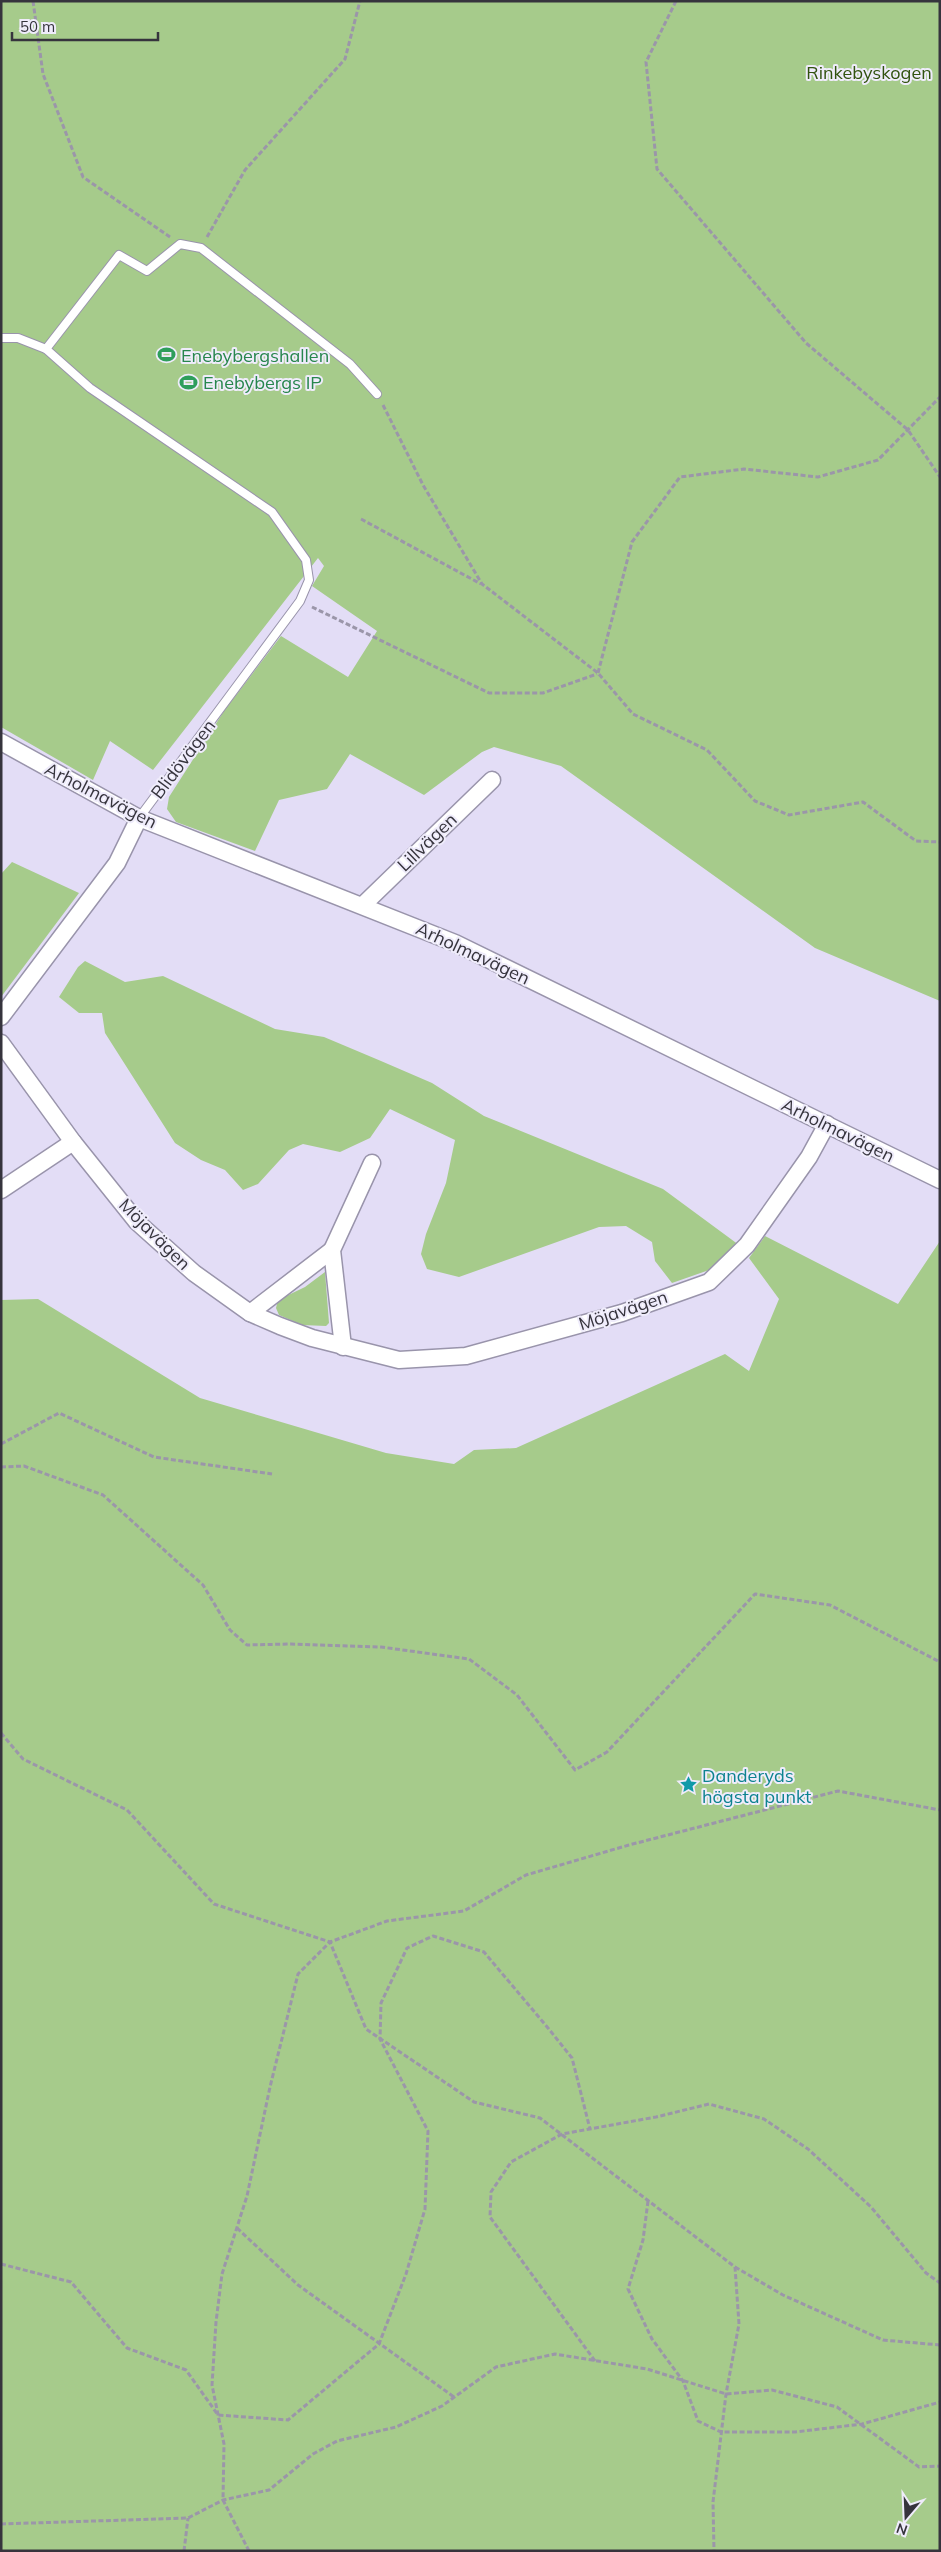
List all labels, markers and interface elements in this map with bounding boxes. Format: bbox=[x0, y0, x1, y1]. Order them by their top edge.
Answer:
scale bar bbox=[12, 10, 159, 42]
text: 50 m bbox=[20, 17, 55, 36]
park label: Rinkebyskogen bbox=[806, 61, 932, 84]
place label: Enebybergshallen bbox=[181, 344, 329, 367]
sports icon: Enebybergshallen bbox=[157, 345, 177, 365]
place label: Enebybergs IP bbox=[203, 371, 322, 394]
sports icon: Enebybergs IP bbox=[179, 372, 199, 392]
street label: Blidövägen bbox=[146, 715, 220, 803]
street label: Arholmavägen bbox=[41, 757, 161, 833]
street label: Lillvägen bbox=[392, 808, 462, 876]
street label: Arholmavägen bbox=[412, 917, 534, 989]
street label: Arholmavägen bbox=[778, 1093, 898, 1167]
street label: Möjavägen bbox=[114, 1193, 196, 1275]
street label: Möjavägen bbox=[576, 1285, 670, 1335]
place label: Danderyds högsta punkt bbox=[702, 1764, 811, 1808]
place icon: Danderyds högsta punkt bbox=[678, 1775, 698, 1795]
north arrow bbox=[881, 2492, 931, 2542]
text: N bbox=[894, 2519, 910, 2540]

